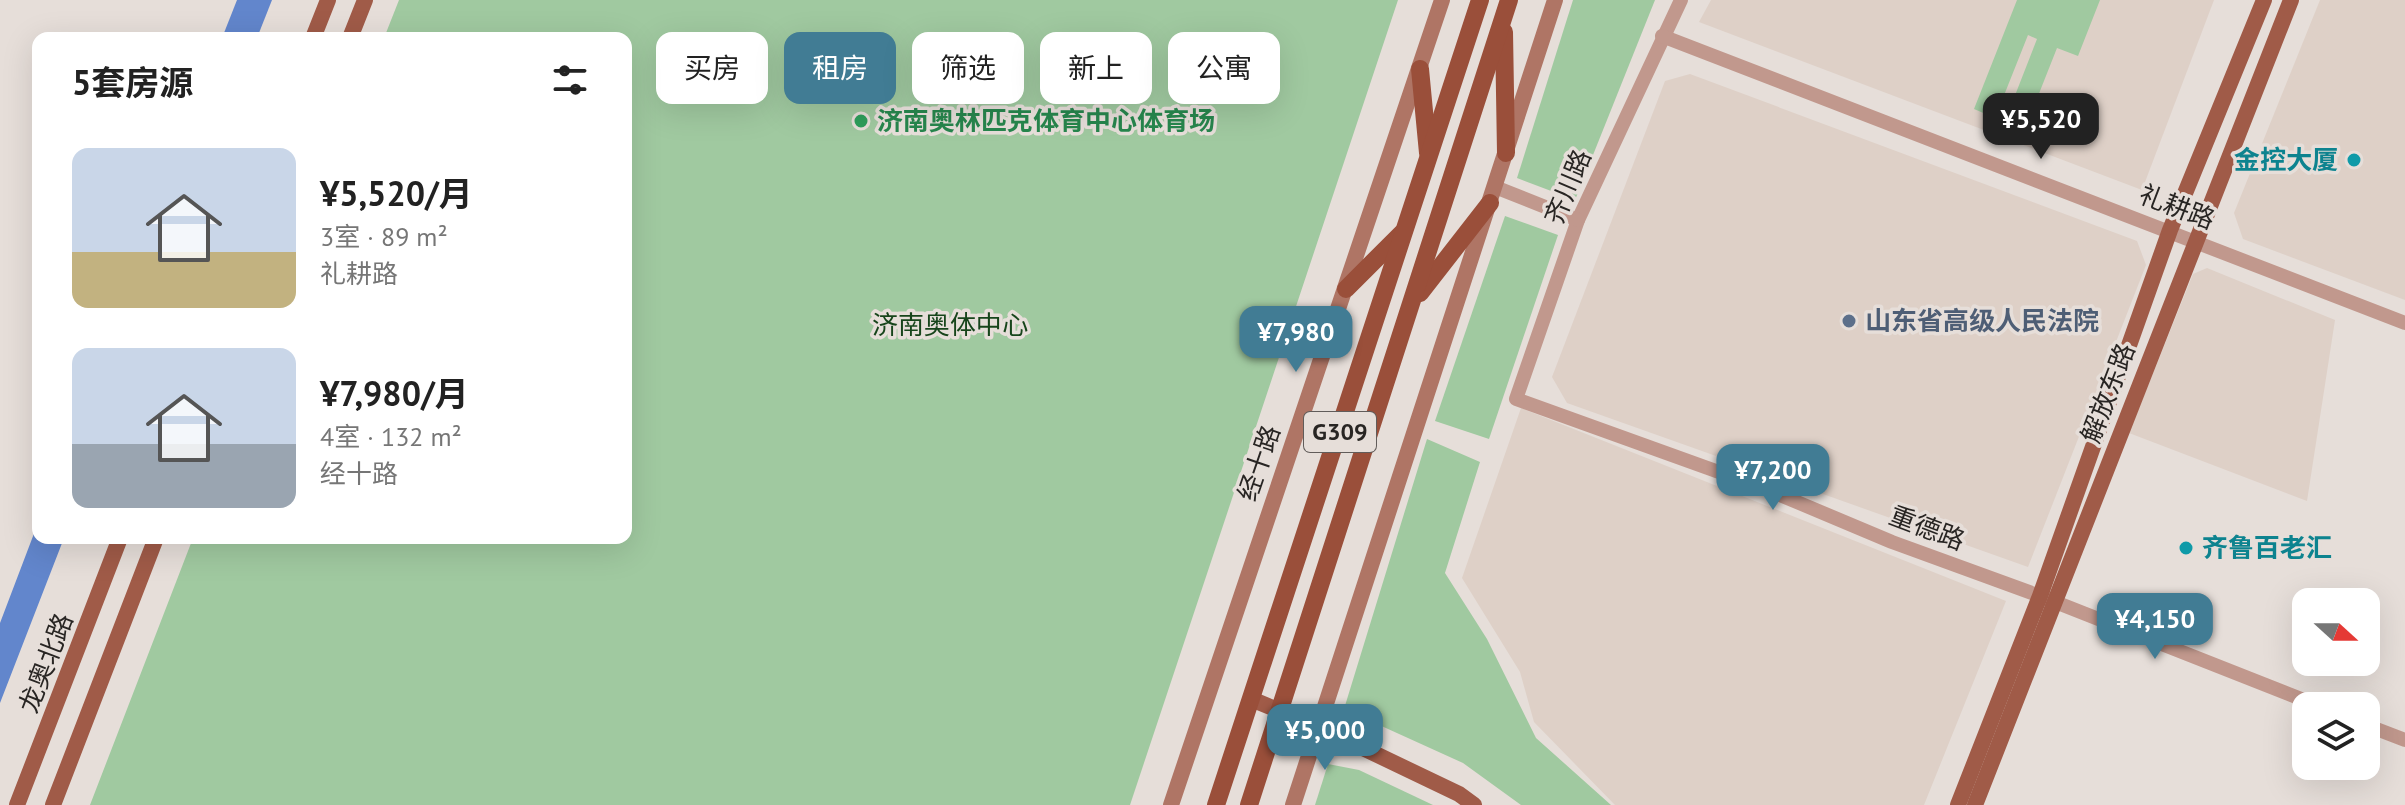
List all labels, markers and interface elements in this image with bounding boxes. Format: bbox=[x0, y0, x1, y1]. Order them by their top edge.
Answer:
chip: 买房 bbox=[656, 32, 768, 104]
chip: 租房 bbox=[784, 32, 896, 104]
chip: 筛选 bbox=[912, 32, 1024, 104]
chip: 新上 bbox=[1040, 32, 1152, 104]
chip: 公寓 bbox=[1168, 32, 1280, 104]
icon: filters bbox=[548, 58, 592, 102]
text: 5套房源 bbox=[72, 60, 193, 104]
pin: ¥5,520 bbox=[1976, 93, 2106, 161]
text: ¥5,520 bbox=[2001, 102, 2081, 135]
place label: 济南奥林匹克体育中心体育场 bbox=[877, 104, 1215, 137]
marker: 济南奥林匹克体育中心体育场 bbox=[852, 112, 870, 130]
place label: 金控大厦 bbox=[2234, 143, 2338, 176]
street label: 齐川路 bbox=[1537, 144, 1598, 229]
marker: 金控大厦 bbox=[2345, 151, 2363, 169]
text: ¥5,520/月 bbox=[320, 171, 473, 215]
street label: 礼耕路 bbox=[2135, 177, 2220, 236]
icon: home bbox=[136, 180, 232, 276]
text: 3室 · 89 m² bbox=[320, 220, 448, 253]
text: 礼耕路 bbox=[320, 257, 398, 290]
place label: 山东省高级人民法院 bbox=[1865, 304, 2099, 337]
pin: ¥7,980 bbox=[1231, 306, 1361, 374]
park label: 济南奥体中心 bbox=[872, 308, 1028, 341]
marker: 山东省高级人民法院 bbox=[1840, 312, 1858, 330]
text: ¥7,980 bbox=[1257, 315, 1335, 348]
street label: 解放东路 bbox=[2073, 338, 2142, 447]
text: ¥7,980/月 bbox=[320, 371, 469, 415]
icon: home bbox=[136, 380, 232, 476]
road number: G309 bbox=[1304, 412, 1376, 452]
text: 4室 · 132 m² bbox=[320, 420, 462, 453]
street label: 经十路 bbox=[1230, 421, 1287, 505]
pin: ¥7,200 bbox=[1708, 444, 1838, 512]
text: ¥7,200 bbox=[1734, 453, 1812, 486]
text: 经十路 bbox=[320, 457, 398, 490]
street label: 重德路 bbox=[1885, 498, 1970, 557]
place label: 齐鲁百老汇 bbox=[2202, 531, 2332, 564]
marker: 齐鲁百老汇 bbox=[2177, 539, 2195, 557]
north arrow bbox=[2292, 588, 2380, 676]
map controls bbox=[2292, 588, 2380, 780]
pin: ¥4,150 bbox=[2090, 593, 2220, 661]
text: ¥4,150 bbox=[2115, 602, 2195, 635]
street label: 龙奥北路 bbox=[11, 608, 80, 717]
button: layers bbox=[2292, 692, 2380, 780]
pin: ¥5,000 bbox=[1260, 704, 1390, 772]
text: ¥5,000 bbox=[1285, 713, 1365, 746]

